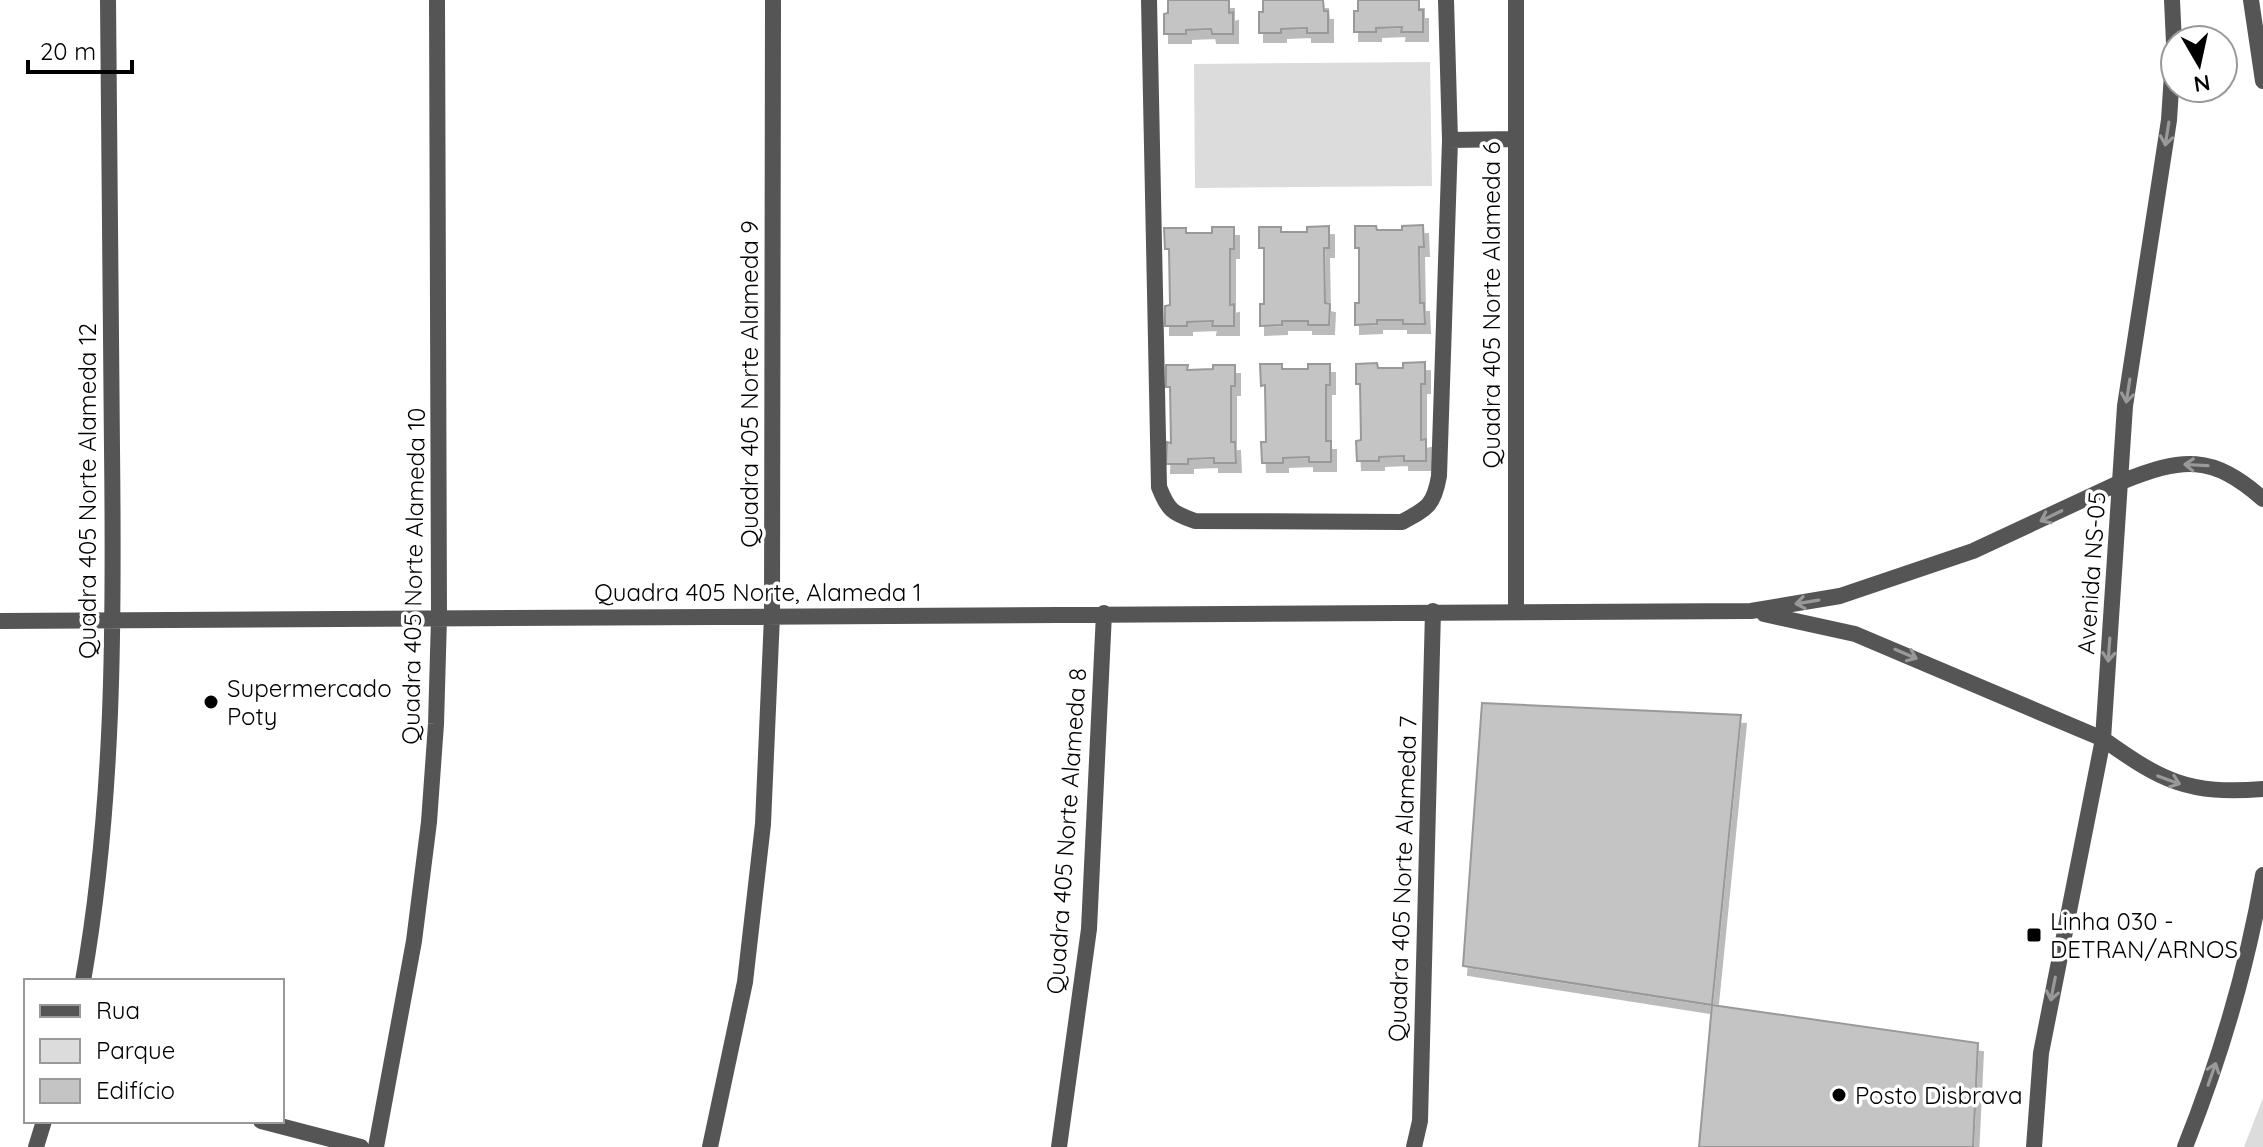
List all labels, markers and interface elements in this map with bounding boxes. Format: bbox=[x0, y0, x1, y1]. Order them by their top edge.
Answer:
scale bar bbox=[28, 24, 132, 74]
north arrow bbox=[2159, 24, 2239, 104]
text: 20 m bbox=[40, 36, 96, 66]
text: N bbox=[2192, 69, 2212, 99]
one-way arrow bbox=[2159, 120, 2174, 146]
street label: Quadra 405 Norte Alameda 6 bbox=[1476, 141, 1506, 468]
street label: Quadra 405 Norte Alameda 9 bbox=[734, 220, 764, 548]
street label: Quadra 405 Norte Alameda 12 bbox=[72, 323, 102, 659]
one-way arrow bbox=[2120, 377, 2135, 403]
street label: Quadra 405 Norte Alameda 10 bbox=[395, 407, 431, 745]
one-way arrow bbox=[2183, 458, 2210, 473]
street label: Avenida NS-05 bbox=[2070, 490, 2112, 656]
one-way arrow bbox=[2040, 509, 2064, 524]
street label: Quadra 405 Norte, Alameda 1 bbox=[594, 577, 922, 607]
one-way arrow bbox=[1794, 596, 1820, 611]
one-way arrow bbox=[2101, 636, 2116, 663]
one-way arrow bbox=[1893, 648, 1918, 663]
street label: Quadra 405 Norte Alameda 8 bbox=[1040, 667, 1092, 995]
place label: Supermercado Poty bbox=[227, 673, 392, 731]
marker: Supermercado Poty bbox=[202, 693, 220, 711]
street label: Quadra 405 Norte Alameda 7 bbox=[1381, 715, 1423, 1043]
one-way arrow bbox=[2156, 774, 2181, 788]
place label: Linha 030 - DETRAN/ARNOS bbox=[2050, 906, 2238, 964]
marker: Linha 030 - DETRAN/ARNOS bbox=[2025, 926, 2043, 944]
one-way arrow bbox=[2045, 975, 2060, 1001]
legend bbox=[24, 979, 284, 1123]
text: Rua bbox=[96, 995, 140, 1025]
text: Parque bbox=[96, 1035, 175, 1065]
one-way arrow bbox=[2205, 1061, 2220, 1086]
text: Edifício bbox=[96, 1075, 175, 1105]
place label: Posto Disbrava bbox=[1855, 1080, 2022, 1110]
marker: Posto Disbrava bbox=[1830, 1086, 1848, 1104]

